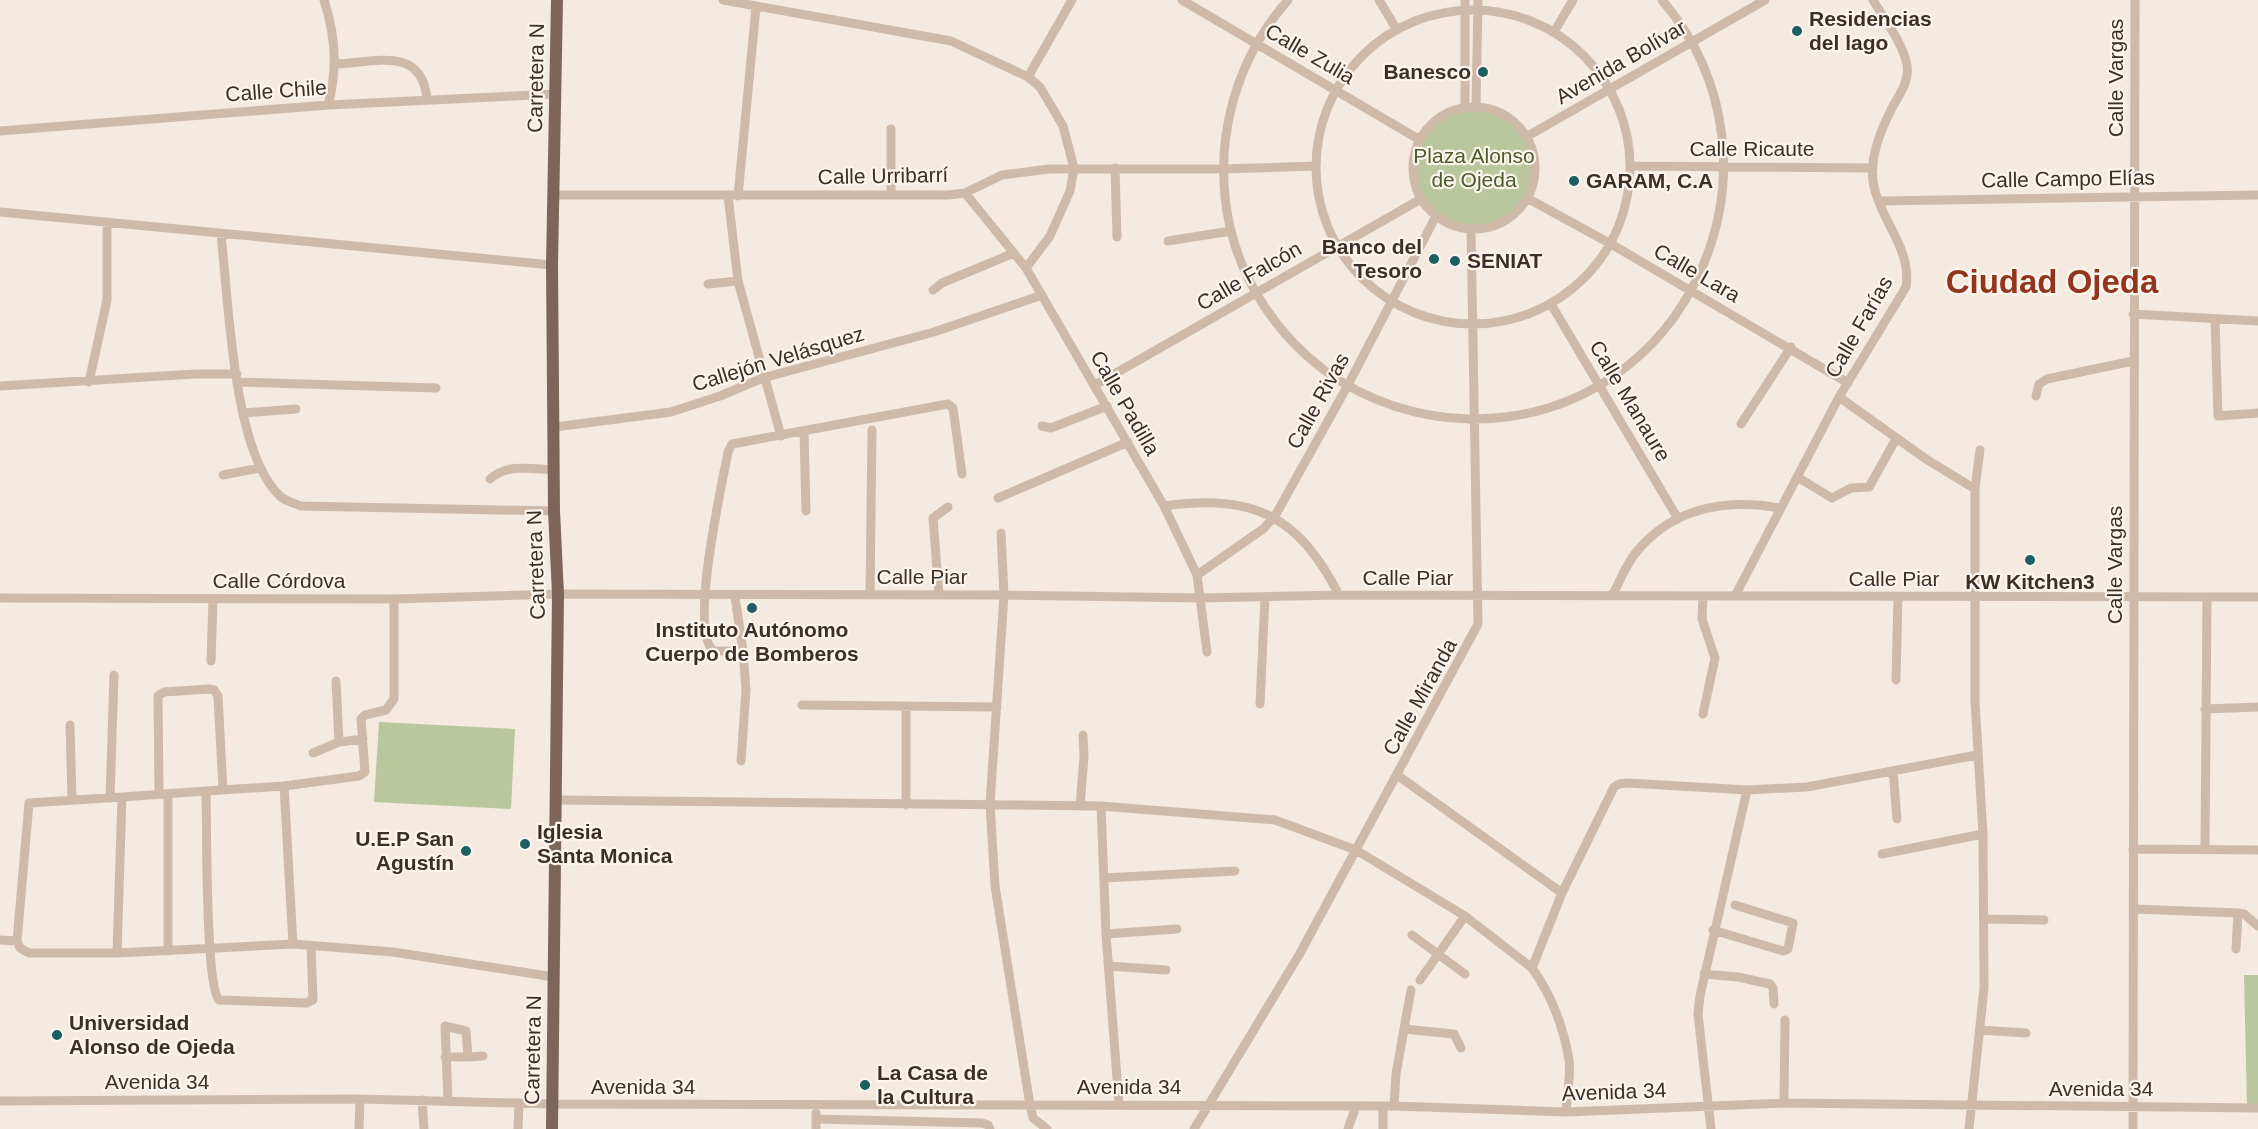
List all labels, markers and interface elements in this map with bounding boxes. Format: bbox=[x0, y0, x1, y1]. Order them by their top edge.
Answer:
place label: Residencias del lago bbox=[1809, 7, 1932, 54]
street label: Avenida Bolívar bbox=[1551, 15, 1690, 108]
street label: Calle Zulia bbox=[1262, 19, 1359, 88]
street label: Calle Vargas bbox=[2104, 19, 2127, 137]
street label: Carretera N bbox=[523, 23, 548, 133]
marker: Residencias del lago bbox=[1790, 24, 1804, 38]
place label: Banesco bbox=[1383, 60, 1471, 83]
marker: Banesco bbox=[1476, 65, 1490, 79]
street label: Calle Chile bbox=[225, 75, 327, 106]
street label: Calle Ricaute bbox=[1690, 137, 1814, 160]
park label: Plaza Alonso de Ojeda bbox=[1413, 144, 1535, 191]
street label: Calle Urribarrí bbox=[817, 163, 949, 188]
street label: Calle Campo Elías bbox=[1981, 165, 2155, 192]
place label: GARAM, C.A bbox=[1586, 169, 1713, 192]
marker: GARAM, C.A bbox=[1567, 174, 1581, 188]
place label: Banco del Tesoro bbox=[1322, 235, 1422, 282]
street label: Calle Falcón bbox=[1192, 236, 1305, 315]
street label: Calle Lara bbox=[1650, 239, 1745, 307]
place label: SENIAT bbox=[1467, 249, 1543, 272]
marker: Banco del Tesoro bbox=[1427, 252, 1441, 266]
marker: SENIAT bbox=[1448, 254, 1462, 268]
district label: Ciudad Ojeda bbox=[1946, 263, 2159, 300]
street label: Calle Farías bbox=[1820, 272, 1897, 382]
street label: Callejón Velásquez bbox=[689, 321, 867, 396]
street label: Calle Manaure bbox=[1585, 336, 1675, 465]
street label: Calle Padilla bbox=[1086, 346, 1165, 459]
street label: Calle Rivas bbox=[1282, 349, 1353, 453]
street label: Calle Vargas bbox=[2103, 506, 2126, 624]
street label: Carretera N bbox=[522, 510, 549, 620]
marker: KW Kitchen3 bbox=[2023, 553, 2037, 567]
street label: Calle Piar bbox=[876, 565, 968, 588]
street label: Calle Piar bbox=[1362, 566, 1454, 589]
street label: Calle Piar bbox=[1848, 567, 1940, 590]
street label: Calle Córdova bbox=[212, 569, 346, 592]
place label: KW Kitchen3 bbox=[1965, 570, 2095, 593]
marker: Instituto Autónomo Cuerpo de Bomberos bbox=[745, 601, 759, 615]
place label: Instituto Autónomo Cuerpo de Bomberos bbox=[645, 618, 859, 665]
street label: Calle Miranda bbox=[1378, 634, 1461, 759]
place label: Iglesia Santa Monica bbox=[537, 820, 673, 867]
place label: U.E.P San Agustín bbox=[355, 827, 454, 874]
marker: Iglesia Santa Monica bbox=[518, 837, 532, 851]
marker: U.E.P San Agustín bbox=[459, 844, 473, 858]
street label: Carretera N bbox=[520, 995, 545, 1105]
place label: Universidad Alonso de Ojeda bbox=[69, 1011, 235, 1058]
marker: Universidad Alonso de Ojeda bbox=[50, 1028, 64, 1042]
place label: La Casa de la Cultura bbox=[877, 1061, 988, 1108]
street label: Avenida 34 bbox=[105, 1070, 210, 1093]
street label: Avenida 34 bbox=[591, 1075, 696, 1098]
street label: Avenida 34 bbox=[1077, 1075, 1182, 1098]
street label: Avenida 34 bbox=[2049, 1077, 2154, 1100]
marker: La Casa de la Cultura bbox=[858, 1078, 872, 1092]
street label: Avenida 34 bbox=[1561, 1078, 1667, 1105]

